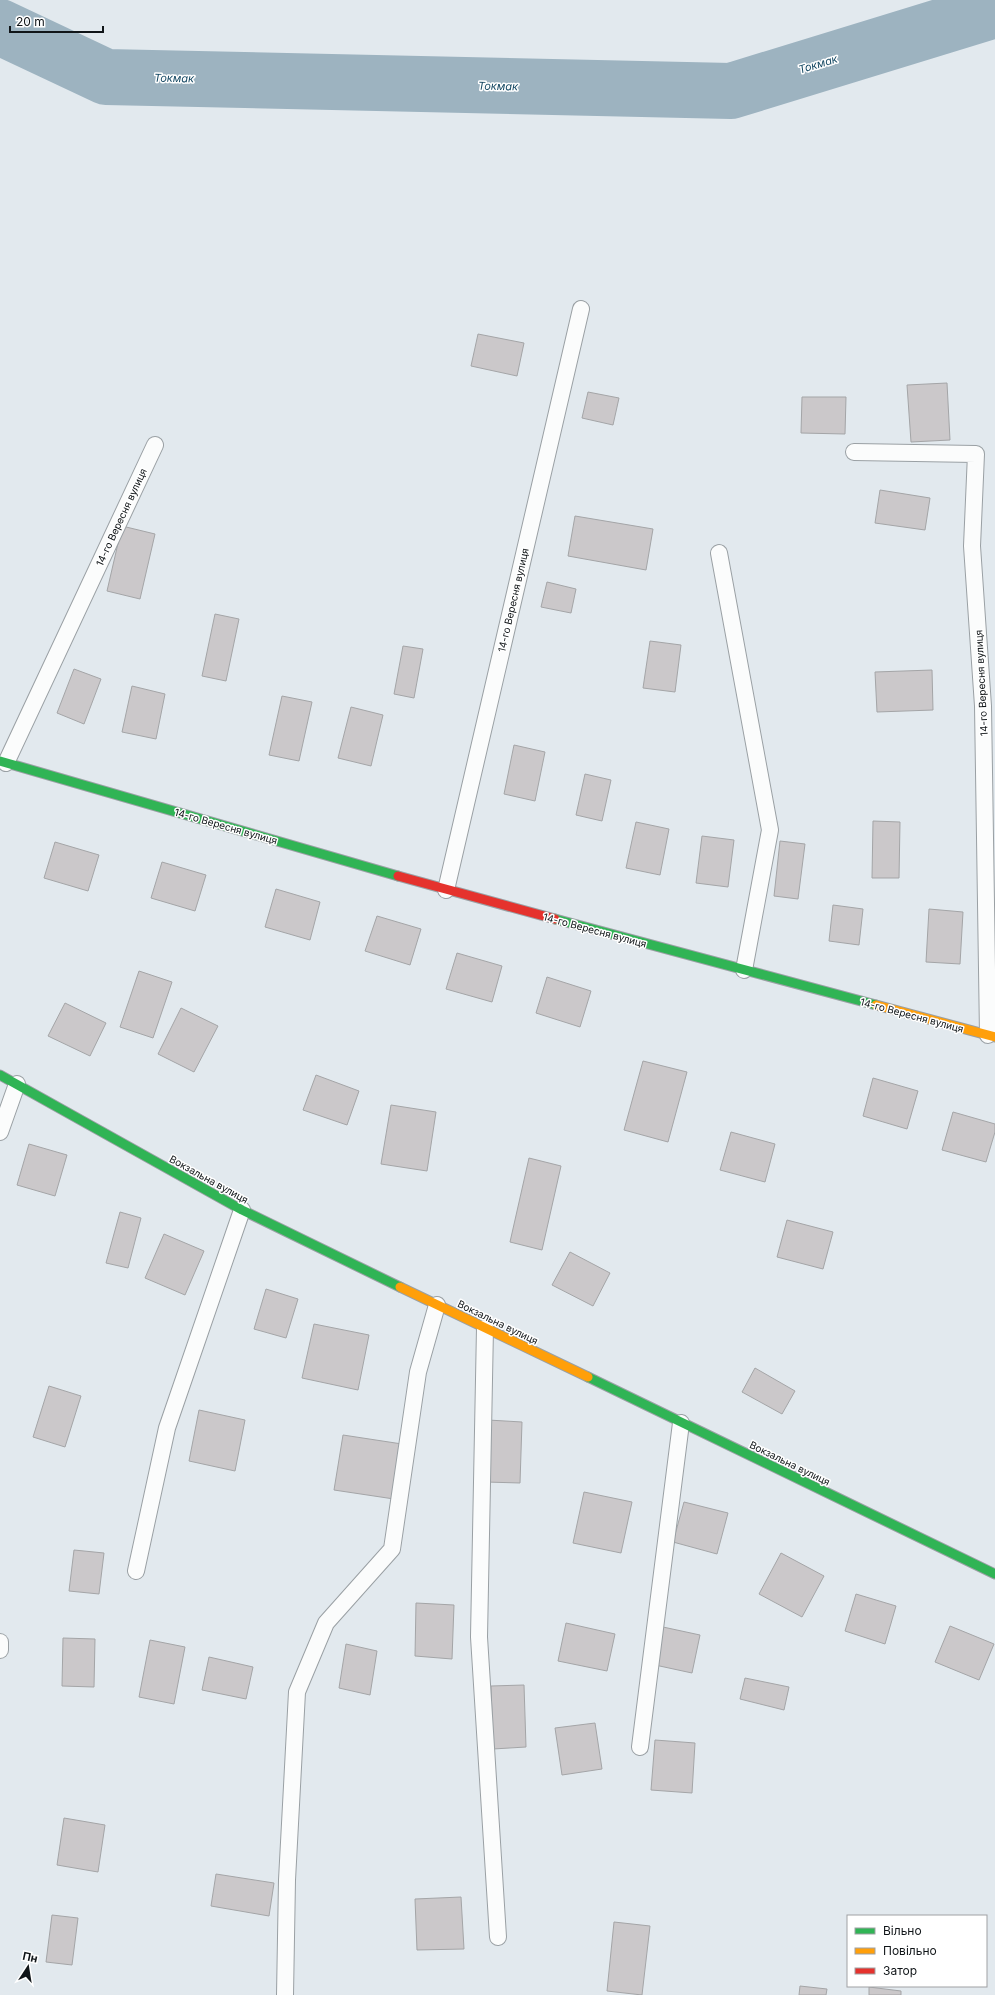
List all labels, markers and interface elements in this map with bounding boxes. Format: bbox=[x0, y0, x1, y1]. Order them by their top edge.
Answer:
scale bar bbox=[10, 8, 103, 34]
text: 20 m bbox=[16, 14, 45, 29]
water label: Токмак bbox=[797, 51, 840, 77]
water label: Токмак bbox=[154, 71, 195, 85]
water label: Токмак bbox=[478, 79, 519, 93]
street label: 14-го Вересня вулиця bbox=[93, 466, 149, 568]
street label: 14-го Вересня вулиця bbox=[495, 547, 531, 653]
street label: 14-го Вересня вулиця bbox=[972, 630, 990, 736]
street label: 14-го Вересня вулиця bbox=[173, 806, 279, 846]
street label: 14-го Вересня вулиця bbox=[542, 910, 648, 950]
street label: 14-го Вересня вулиця bbox=[859, 995, 965, 1035]
street label: Вокзальна вулиця bbox=[168, 1152, 250, 1206]
street label: Вокзальна вулиця bbox=[456, 1297, 540, 1347]
street label: Вокзальна вулиця bbox=[748, 1438, 832, 1488]
legend bbox=[847, 1915, 987, 1987]
text: Вільно bbox=[883, 1923, 922, 1938]
text: Повільно bbox=[883, 1943, 937, 1958]
north arrow bbox=[8, 1947, 48, 1987]
text: Пн bbox=[21, 1949, 39, 1966]
text: Затор bbox=[883, 1963, 917, 1978]

